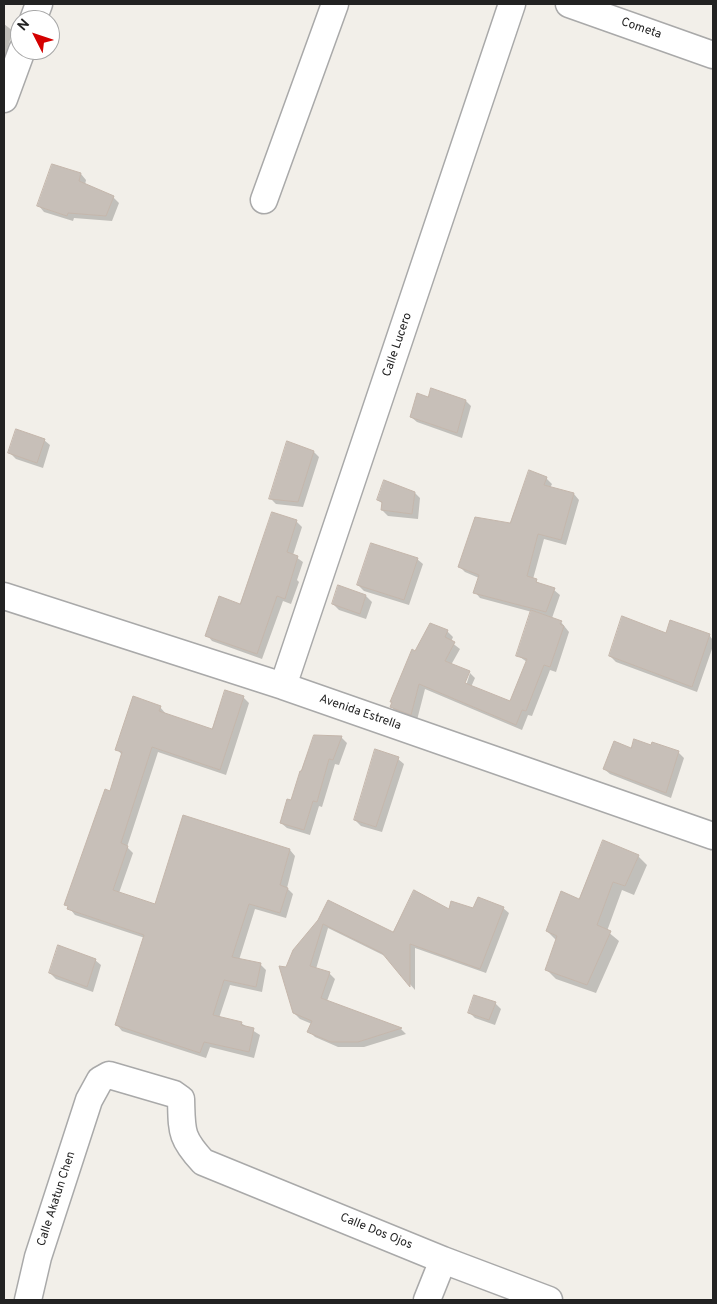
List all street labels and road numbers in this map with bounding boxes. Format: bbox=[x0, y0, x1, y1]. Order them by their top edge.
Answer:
street label: Cometa bbox=[619, 15, 663, 43]
street label: Calle Lucero bbox=[380, 311, 416, 379]
street label: Avenida Estrella bbox=[317, 692, 403, 734]
street label: Calle Akatun Chen bbox=[35, 1150, 79, 1248]
street label: Calle Dos Ojos bbox=[338, 1211, 414, 1253]

